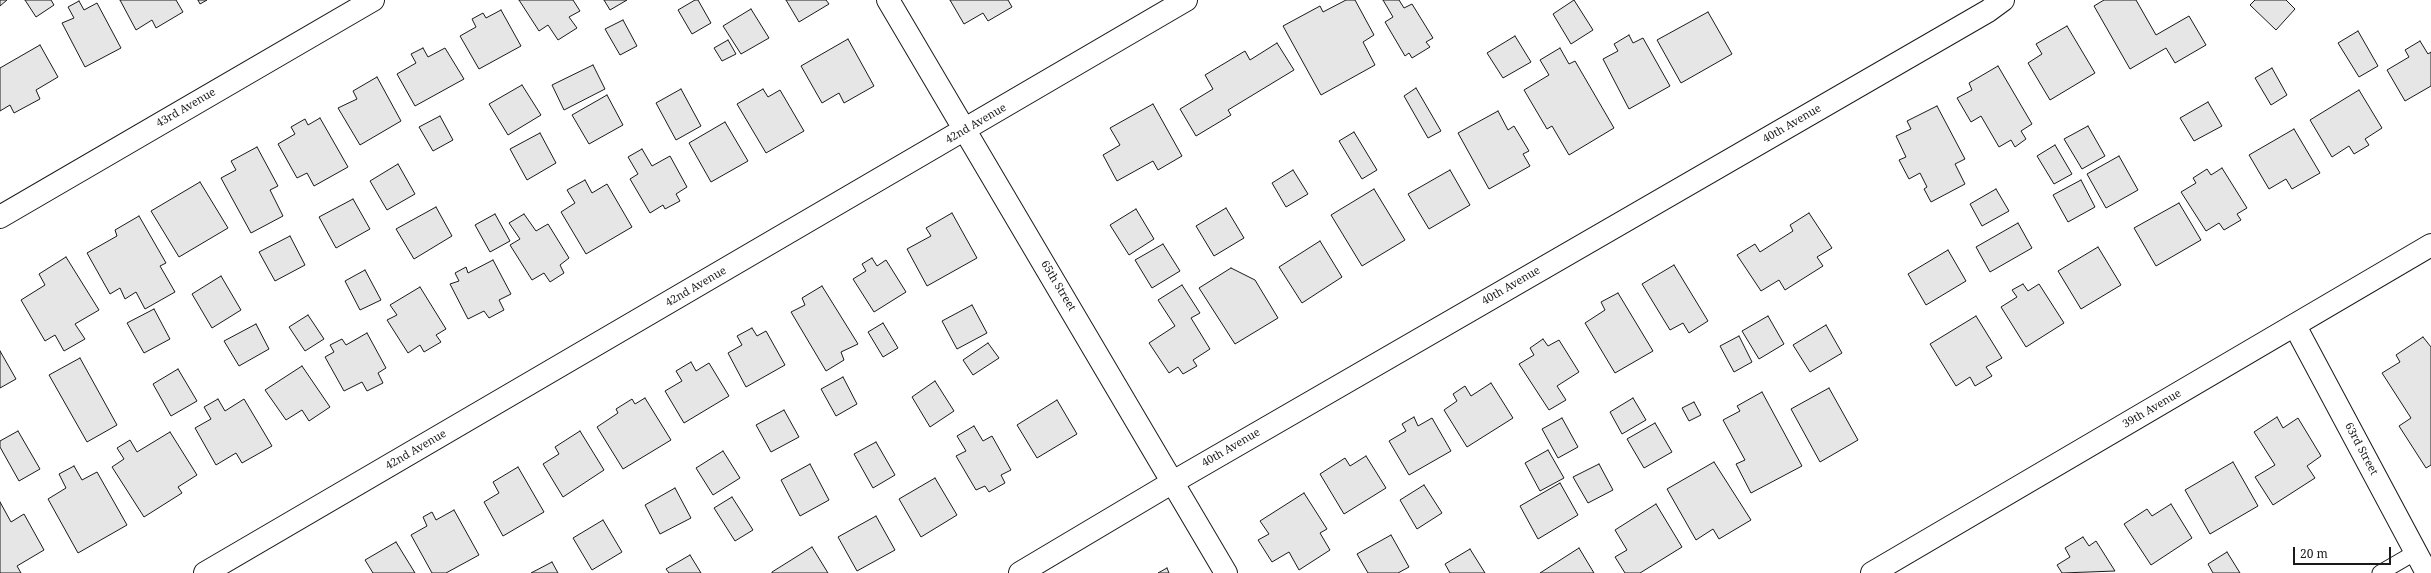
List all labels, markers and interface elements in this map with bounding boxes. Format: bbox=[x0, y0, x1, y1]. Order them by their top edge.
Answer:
street label: 43rd Avenue bbox=[154, 86, 218, 130]
street label: 42nd Avenue bbox=[943, 101, 1009, 147]
street label: 40th Avenue bbox=[1760, 102, 1824, 146]
street label: 65th Street bbox=[1038, 258, 1078, 314]
street label: 42nd Avenue bbox=[663, 264, 729, 310]
street label: 40th Avenue bbox=[1479, 264, 1543, 308]
street label: 39th Avenue bbox=[2120, 387, 2184, 431]
street label: 63rd Street bbox=[2342, 420, 2380, 478]
street label: 40th Avenue bbox=[1199, 426, 1263, 470]
street label: 42nd Avenue bbox=[383, 427, 449, 473]
scale bar bbox=[2295, 539, 2393, 565]
text: 20 m bbox=[2300, 545, 2328, 562]

